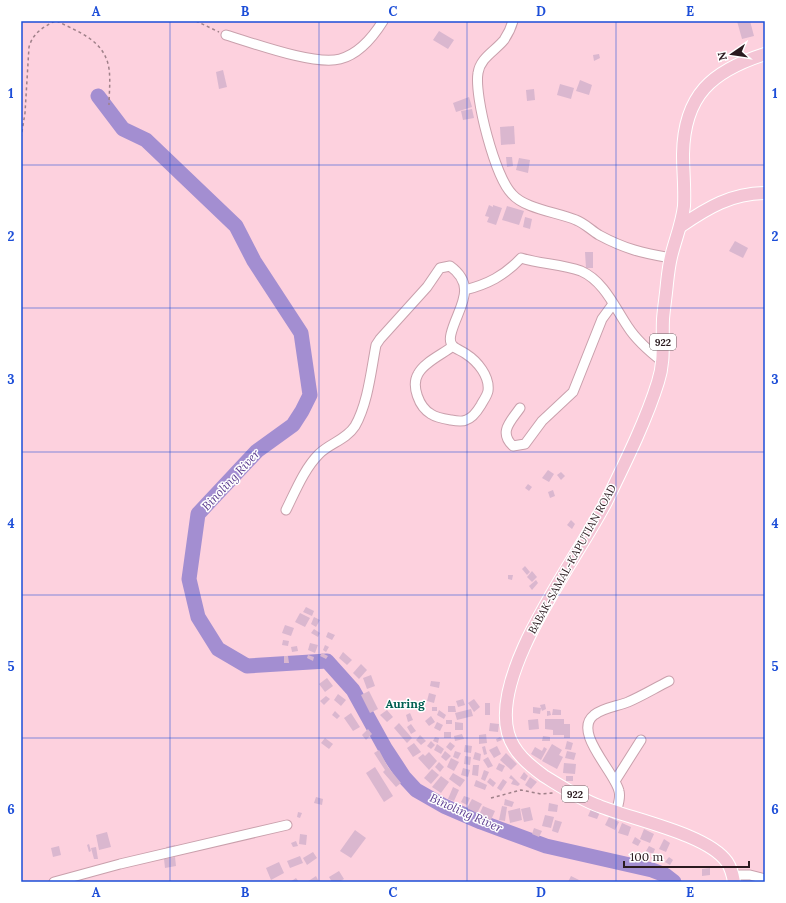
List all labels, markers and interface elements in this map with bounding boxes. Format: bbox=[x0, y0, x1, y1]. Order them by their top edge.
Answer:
text: A bbox=[92, 3, 101, 20]
text: B bbox=[241, 3, 250, 20]
text: C bbox=[389, 3, 398, 20]
text: D bbox=[536, 3, 546, 20]
text: E bbox=[686, 3, 694, 20]
north arrow bbox=[712, 34, 752, 74]
text: N bbox=[714, 50, 730, 62]
text: 1 bbox=[8, 85, 14, 102]
text: 1 bbox=[772, 85, 778, 102]
text: 2 bbox=[8, 228, 15, 245]
text: 2 bbox=[772, 228, 779, 245]
road number: 922 bbox=[650, 334, 676, 350]
text: 3 bbox=[7, 371, 15, 388]
text: 3 bbox=[771, 371, 779, 388]
water label: Binoling River bbox=[199, 446, 263, 513]
street label: BABAK-SAMAL-KAPUTIAN ROAD bbox=[525, 482, 619, 636]
text: 4 bbox=[7, 515, 15, 532]
text: 4 bbox=[771, 515, 779, 532]
text: 5 bbox=[7, 658, 15, 675]
text: 5 bbox=[771, 658, 779, 675]
district label: Auring bbox=[385, 696, 426, 711]
road number: 922 bbox=[562, 786, 588, 802]
water label: Binoling River bbox=[428, 790, 505, 835]
text: 6 bbox=[7, 801, 15, 818]
text: 6 bbox=[771, 801, 779, 818]
scale bar bbox=[624, 843, 749, 869]
text: 100 m bbox=[630, 849, 663, 864]
text: A bbox=[92, 884, 101, 901]
text: B bbox=[241, 884, 250, 901]
text: C bbox=[389, 884, 398, 901]
text: D bbox=[536, 884, 546, 901]
text: E bbox=[686, 884, 694, 901]

